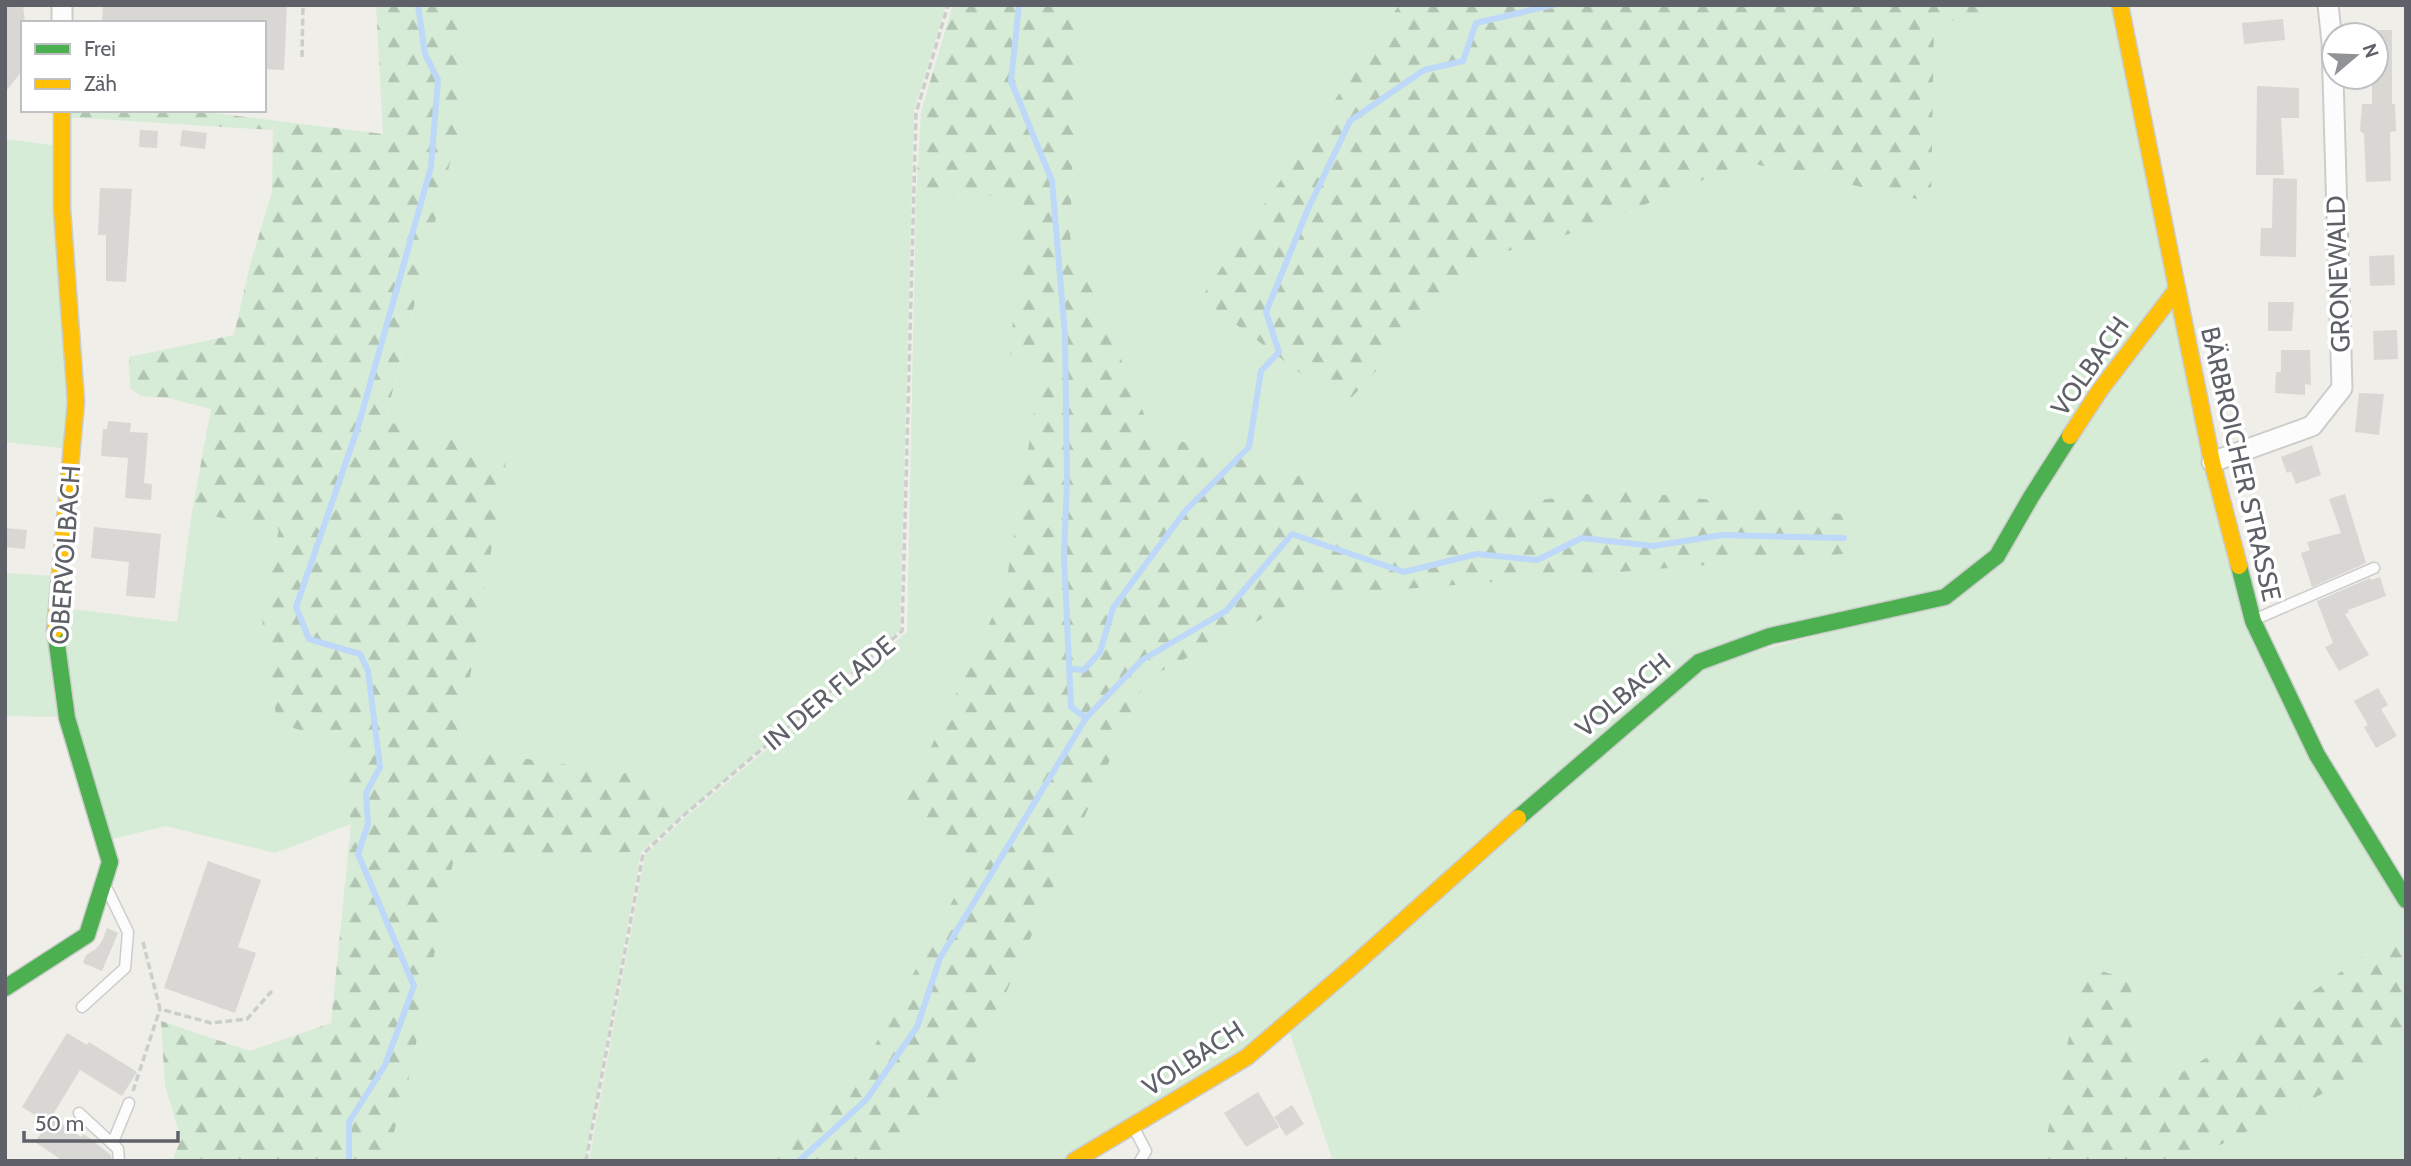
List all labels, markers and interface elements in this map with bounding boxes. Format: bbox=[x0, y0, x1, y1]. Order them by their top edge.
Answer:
legend bbox=[21, 21, 266, 112]
north arrow bbox=[2320, 21, 2390, 91]
text: Frei bbox=[84, 36, 116, 61]
text: N bbox=[2358, 41, 2384, 61]
text: Zäh bbox=[84, 71, 117, 96]
street label: GRONEWALD bbox=[2319, 195, 2357, 353]
street label: VOLBACH bbox=[2044, 310, 2136, 422]
street label: BÄRBROICHER STRASSE bbox=[2194, 324, 2288, 604]
street label: OBERVOLBACH bbox=[43, 464, 87, 646]
street label: IN DER FLADE bbox=[757, 629, 901, 757]
street label: VOLBACH bbox=[1569, 646, 1677, 744]
street label: VOLBACH bbox=[1136, 1013, 1250, 1103]
scale bar bbox=[24, 1100, 178, 1144]
text: 50 m bbox=[35, 1111, 84, 1136]

